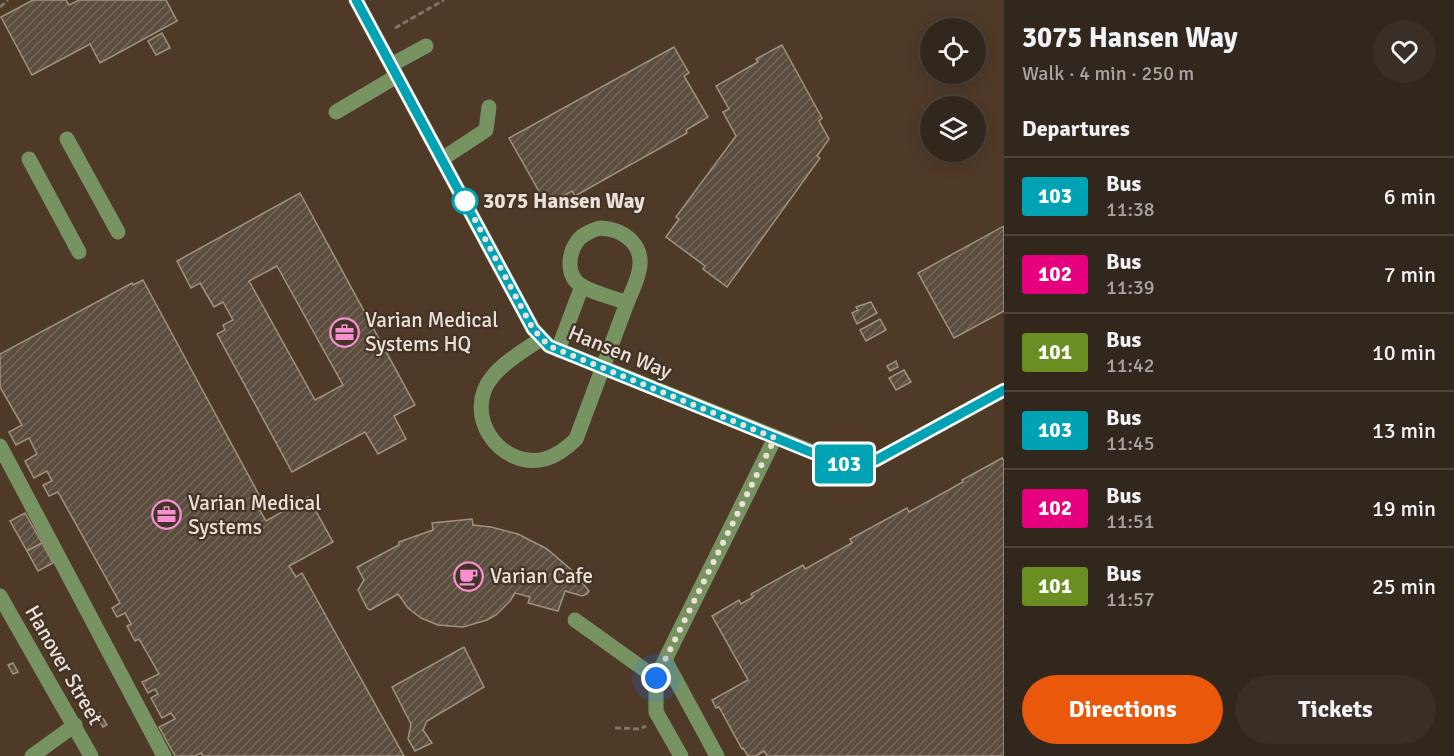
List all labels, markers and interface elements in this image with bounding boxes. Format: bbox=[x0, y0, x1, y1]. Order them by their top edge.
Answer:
map controls bbox=[920, 18, 986, 162]
button: locate bbox=[920, 18, 986, 84]
button: heart bbox=[1373, 20, 1436, 83]
text: 3075 Hansen Way bbox=[1022, 21, 1238, 55]
text: Walk · 4 min · 250 m bbox=[1022, 61, 1194, 86]
button: layers bbox=[920, 96, 986, 162]
text: Departures bbox=[1022, 115, 1130, 142]
text: Bus bbox=[1106, 170, 1141, 197]
text: 103 bbox=[1038, 183, 1072, 209]
text: 6 min bbox=[1384, 183, 1436, 210]
marker: 3075 Hansen Way bbox=[452, 188, 478, 214]
place label: 3075 Hansen Way bbox=[483, 188, 645, 214]
text: 11:38 bbox=[1106, 197, 1155, 222]
text: Bus bbox=[1106, 248, 1141, 275]
text: 102 bbox=[1038, 261, 1072, 287]
text: 7 min bbox=[1384, 261, 1436, 288]
text: 11:39 bbox=[1106, 275, 1155, 300]
place label: Varian Medical Systems HQ bbox=[365, 307, 498, 357]
office icon: Varian Medical Systems HQ bbox=[328, 316, 360, 348]
street label: Hansen Way bbox=[564, 319, 676, 385]
text: Bus bbox=[1106, 326, 1141, 353]
text: 101 bbox=[1038, 339, 1072, 365]
text: 10 min bbox=[1372, 339, 1436, 366]
text: 11:42 bbox=[1106, 353, 1155, 378]
text: Bus bbox=[1106, 404, 1141, 431]
text: 103 bbox=[1038, 417, 1072, 443]
text: 13 min bbox=[1372, 417, 1436, 444]
text: 11:45 bbox=[1106, 431, 1155, 456]
line badge: 103 bbox=[810, 444, 878, 484]
text: 103 bbox=[827, 451, 861, 477]
text: Bus bbox=[1106, 482, 1141, 509]
place label: Varian Medical Systems bbox=[188, 490, 321, 540]
text: 102 bbox=[1038, 495, 1072, 521]
text: 19 min bbox=[1372, 495, 1436, 522]
office icon: Varian Medical Systems bbox=[151, 499, 183, 531]
text: 11:51 bbox=[1106, 509, 1155, 534]
cafe icon: Varian Cafe bbox=[453, 560, 485, 592]
text: Bus bbox=[1106, 560, 1141, 587]
place label: Varian Cafe bbox=[490, 563, 593, 589]
text: 101 bbox=[1038, 573, 1072, 599]
text: 25 min bbox=[1372, 573, 1436, 600]
text: 11:57 bbox=[1106, 587, 1155, 612]
street label: Hanover Street bbox=[19, 601, 109, 729]
your location bbox=[641, 663, 671, 693]
button: Directions bbox=[1022, 675, 1223, 744]
button: Tickets bbox=[1235, 675, 1436, 744]

